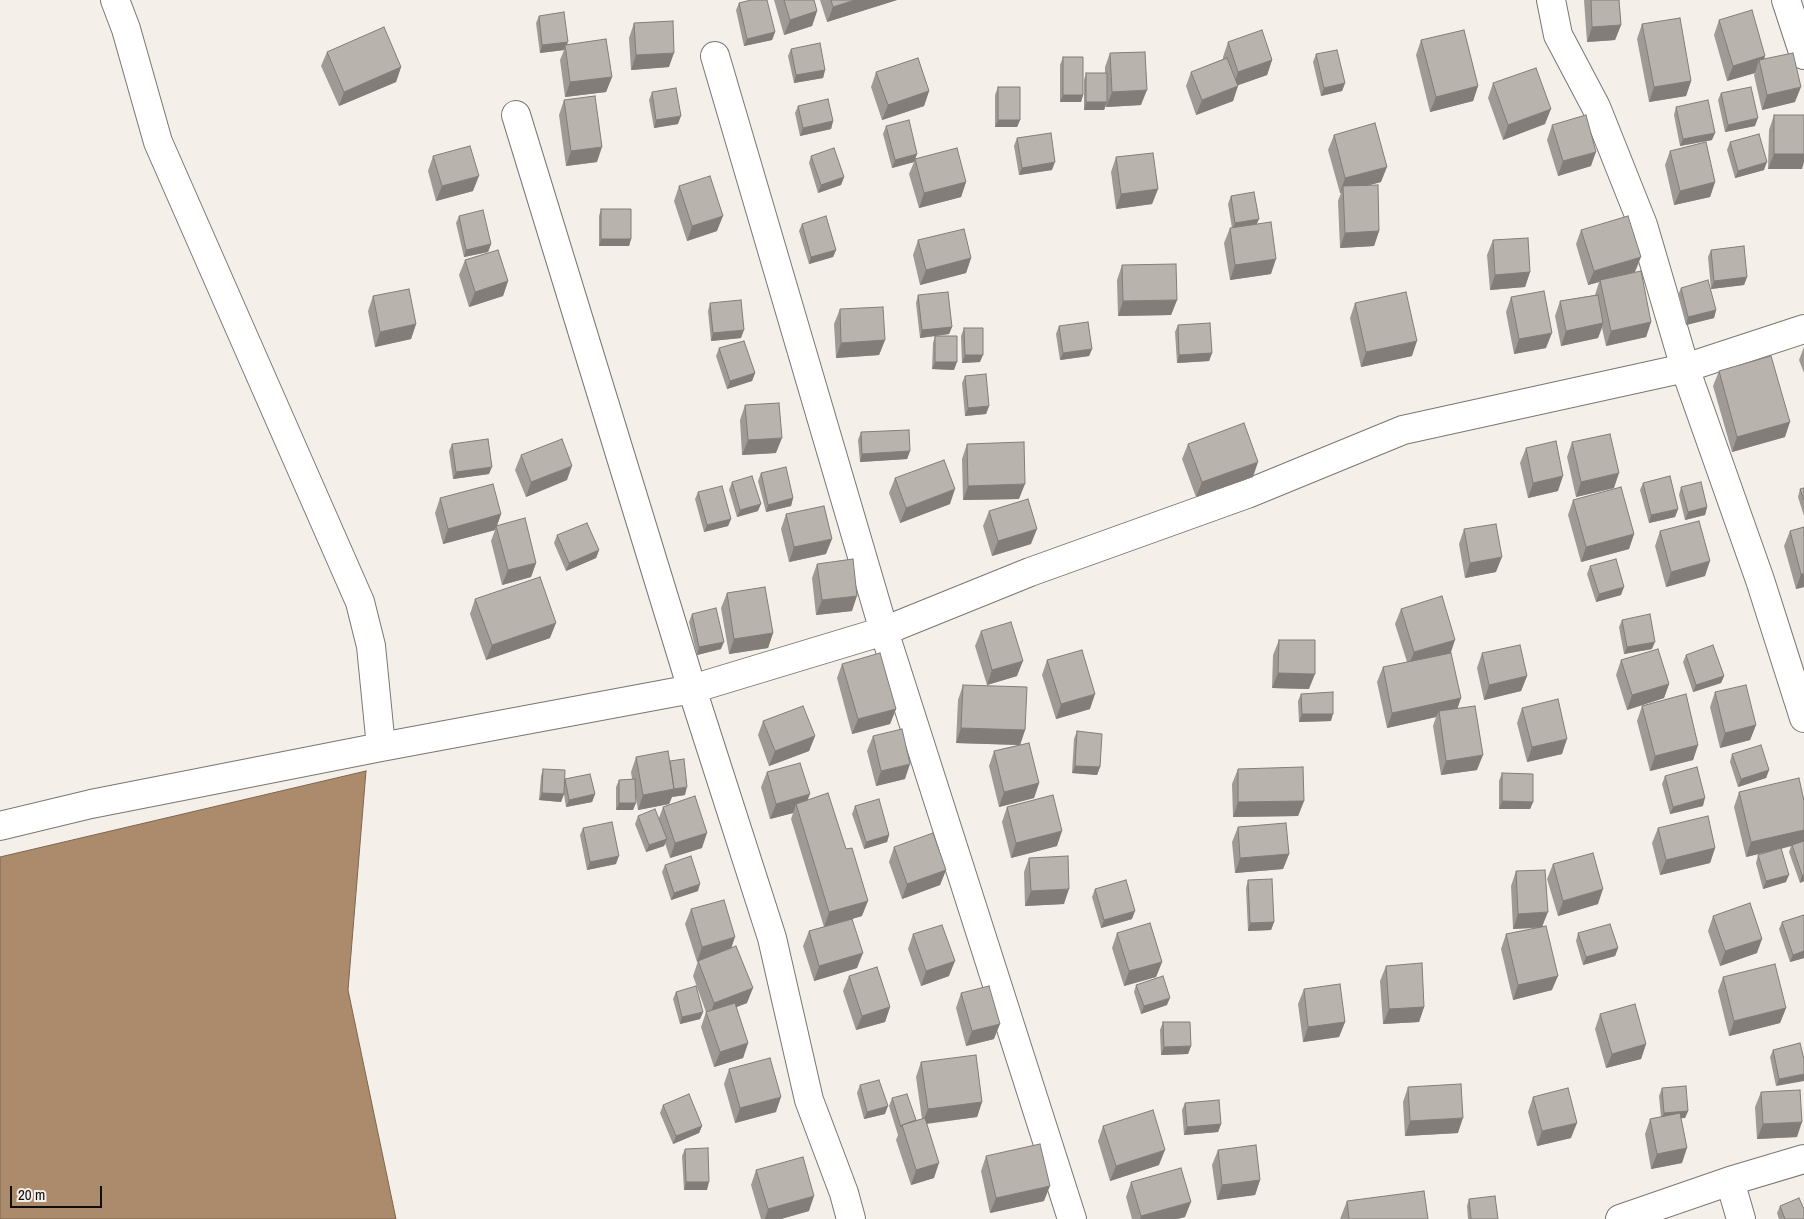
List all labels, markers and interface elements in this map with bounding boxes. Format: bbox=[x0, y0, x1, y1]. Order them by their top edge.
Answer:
scale bar bbox=[12, 1176, 105, 1208]
text: 20 m bbox=[18, 1184, 45, 1205]

